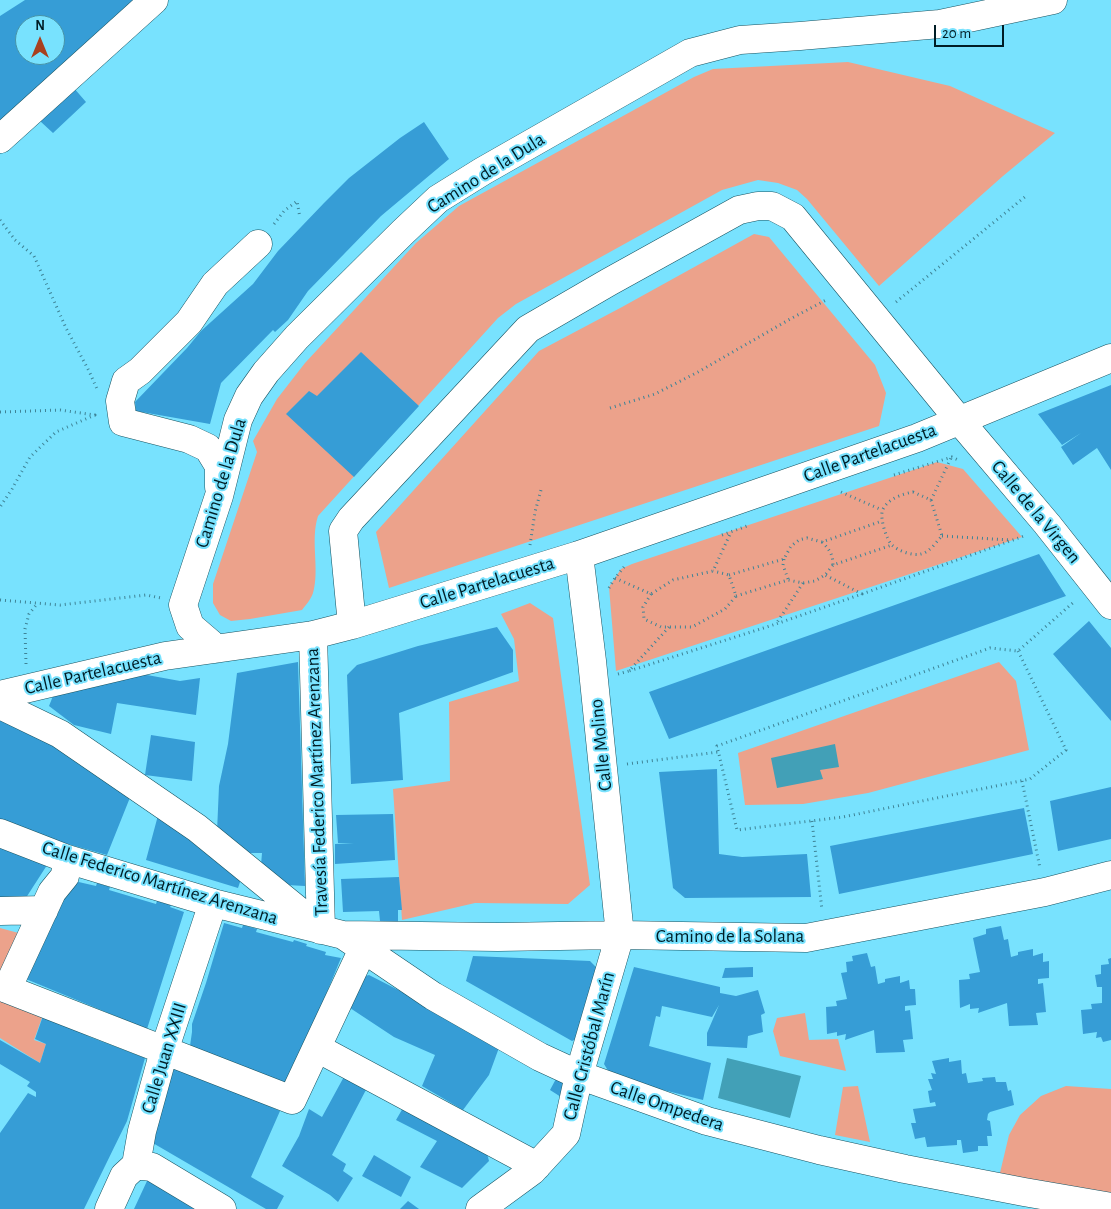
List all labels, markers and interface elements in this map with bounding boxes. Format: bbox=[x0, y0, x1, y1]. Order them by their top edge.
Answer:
north arrow bbox=[15, 15, 65, 65]
scale bar bbox=[936, 15, 1006, 47]
text: N bbox=[35, 19, 45, 33]
text: 20 m bbox=[942, 26, 971, 41]
street label: Camino de la Dula bbox=[423, 128, 549, 218]
street label: Camino de la Dula bbox=[190, 415, 252, 551]
street label: Calle Partelacuesta bbox=[800, 418, 940, 488]
street label: Calle de la Virgen bbox=[986, 456, 1086, 568]
street label: Calle Partelacuesta bbox=[417, 552, 557, 614]
street label: Calle Partelacuesta bbox=[22, 646, 164, 700]
street label: Travesía Federico Martínez Arenzana bbox=[301, 648, 333, 916]
street label: Calle Molino bbox=[585, 698, 617, 792]
street label: Calle Federico Martínez Arenzana bbox=[39, 836, 281, 930]
street label: Camino de la Solana bbox=[656, 925, 804, 947]
street label: Calle Cristóbal Marín bbox=[558, 969, 620, 1123]
street label: Calle Juan XXIII bbox=[136, 1000, 192, 1116]
street label: Calle Ompedera bbox=[607, 1076, 727, 1136]

